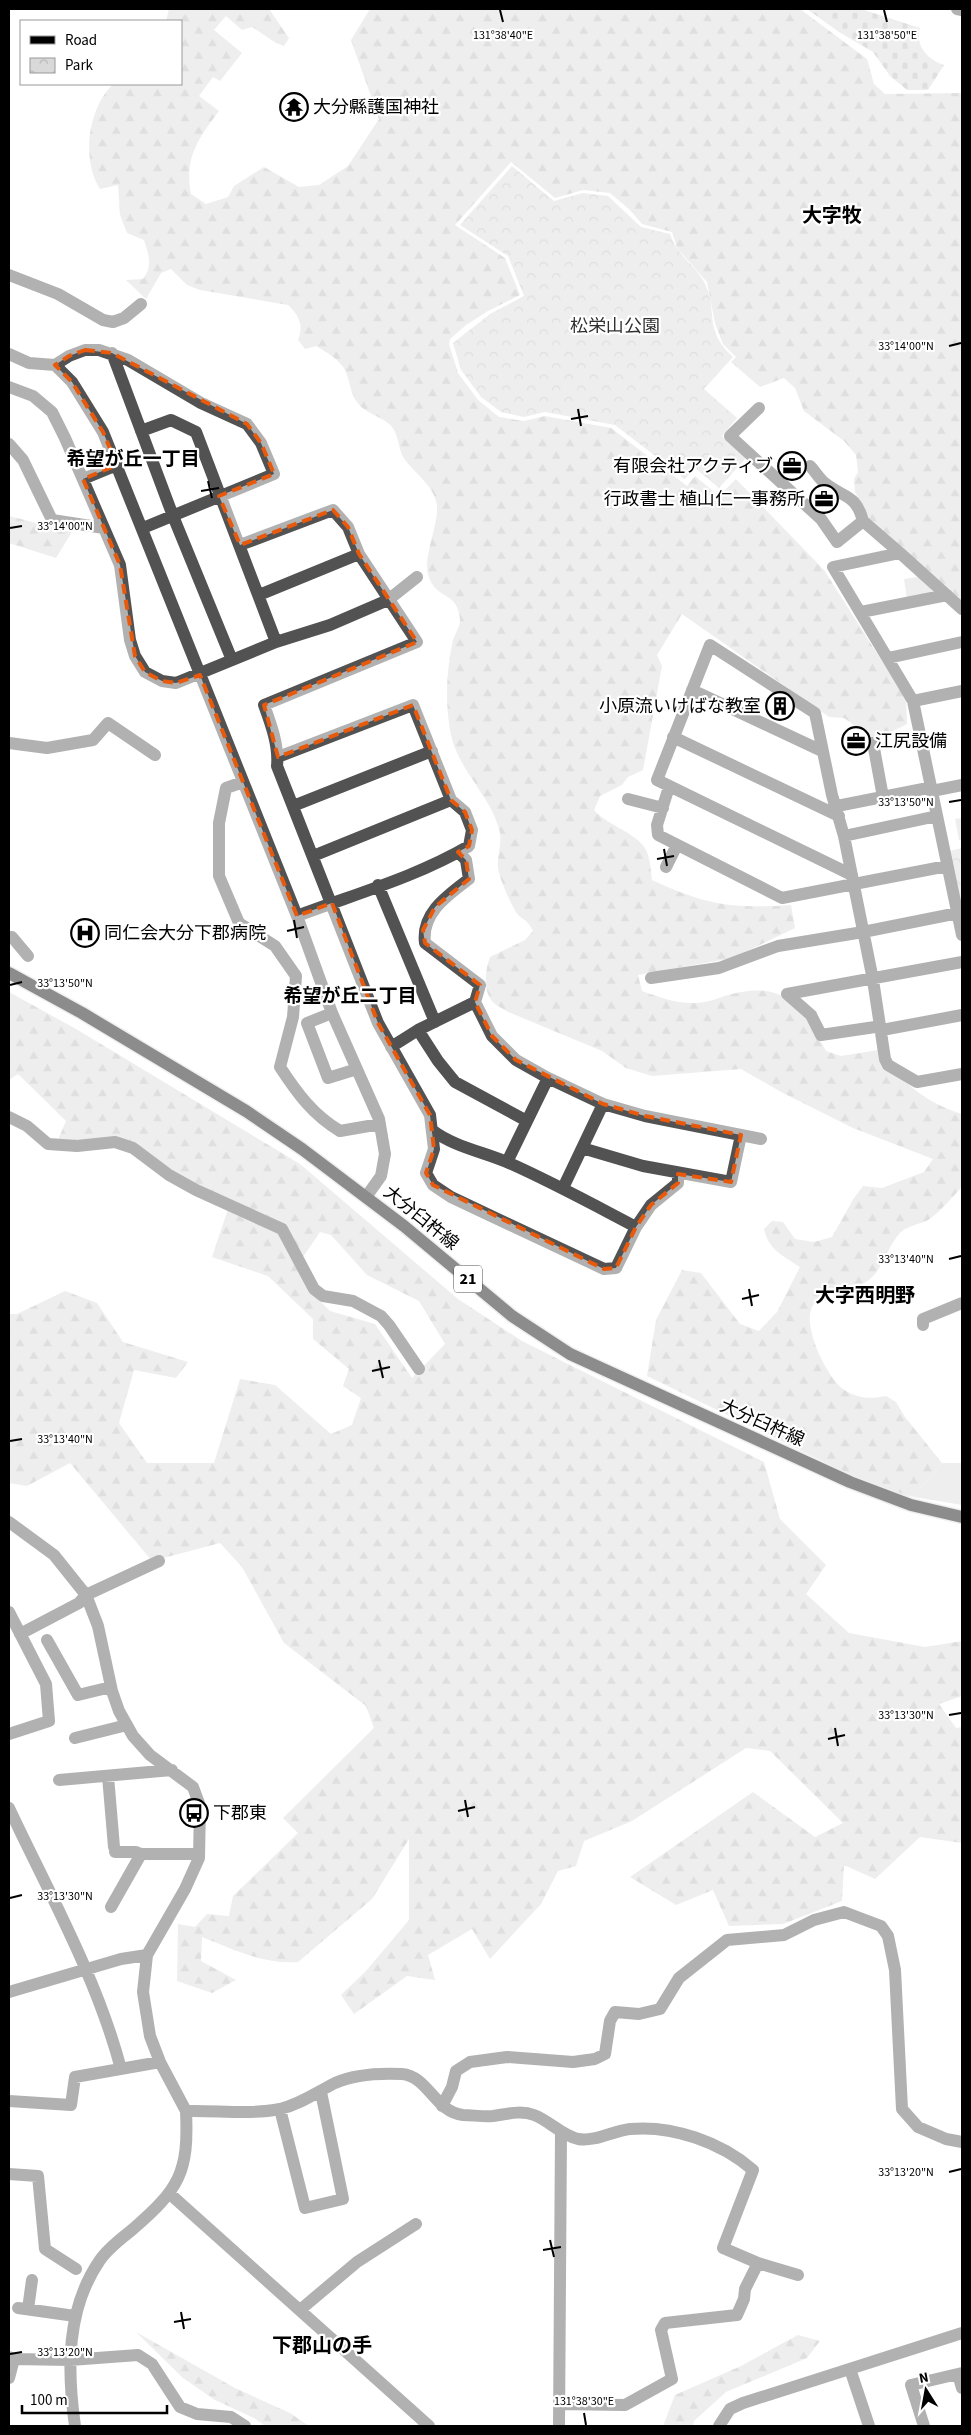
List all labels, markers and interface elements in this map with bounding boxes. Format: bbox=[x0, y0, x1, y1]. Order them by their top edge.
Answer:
legend bbox=[20, 20, 182, 85]
text: 131°38'40"E bbox=[473, 27, 533, 44]
text: 131°38'50"E bbox=[857, 27, 917, 44]
text: Road bbox=[65, 30, 97, 51]
text: Park bbox=[65, 55, 94, 76]
temple icon: 大分縣護国神社 bbox=[279, 92, 309, 122]
place label: 大分縣護国神社 bbox=[313, 95, 439, 120]
district label: 大字牧 bbox=[802, 202, 862, 230]
park label: 松栄山公園 bbox=[570, 314, 660, 339]
text: 33°14'00"N bbox=[878, 338, 934, 355]
district label: 希望が丘一丁目 bbox=[66, 446, 200, 473]
office icon: 有限会社アクティブ bbox=[777, 451, 807, 481]
place label: 有限会社アクティブ bbox=[613, 454, 773, 479]
office icon: 行政書士 植山仁一事務所 bbox=[809, 484, 839, 514]
place label: 行政書士 植山仁一事務所 bbox=[603, 487, 805, 512]
text: 33°14'00"N bbox=[37, 518, 93, 535]
building icon: 小原流いけばな教室 bbox=[765, 691, 795, 721]
place label: 小原流いけばな教室 bbox=[599, 694, 761, 719]
office icon: 江尻設備 bbox=[841, 726, 871, 756]
place label: 江尻設備 bbox=[875, 729, 947, 754]
text: 33°13'50"N bbox=[878, 794, 934, 811]
hospital icon: 同仁会大分下郡病院 bbox=[70, 918, 100, 948]
place label: 同仁会大分下郡病院 bbox=[104, 921, 266, 946]
text: 33°13'50"N bbox=[37, 975, 93, 992]
district label: 希望が丘二丁目 bbox=[283, 983, 417, 1010]
street label: 大分臼杵線 bbox=[378, 1180, 464, 1256]
text: 33°13'40"N bbox=[878, 1251, 934, 1268]
road number: 21 bbox=[454, 1266, 482, 1292]
district label: 大字西明野 bbox=[815, 1282, 915, 1310]
street label: 大分臼杵線 bbox=[716, 1393, 808, 1453]
text: 33°13'40"N bbox=[37, 1431, 93, 1448]
text: 33°13'30"N bbox=[878, 1707, 934, 1724]
bus stop icon: 下郡東 bbox=[179, 1798, 209, 1828]
place label: 下郡東 bbox=[213, 1801, 267, 1826]
text: 33°13'30"N bbox=[37, 1888, 93, 1905]
text: 33°13'20"N bbox=[878, 2164, 934, 2181]
district label: 下郡山の手 bbox=[272, 2332, 372, 2360]
text: 33°13'20"N bbox=[37, 2344, 93, 2361]
north arrow bbox=[901, 2365, 951, 2415]
text: N bbox=[917, 2368, 930, 2389]
scale bar bbox=[22, 2382, 168, 2414]
text: 100 m bbox=[30, 2390, 68, 2411]
text: 131°38'30"E bbox=[554, 2393, 614, 2410]

